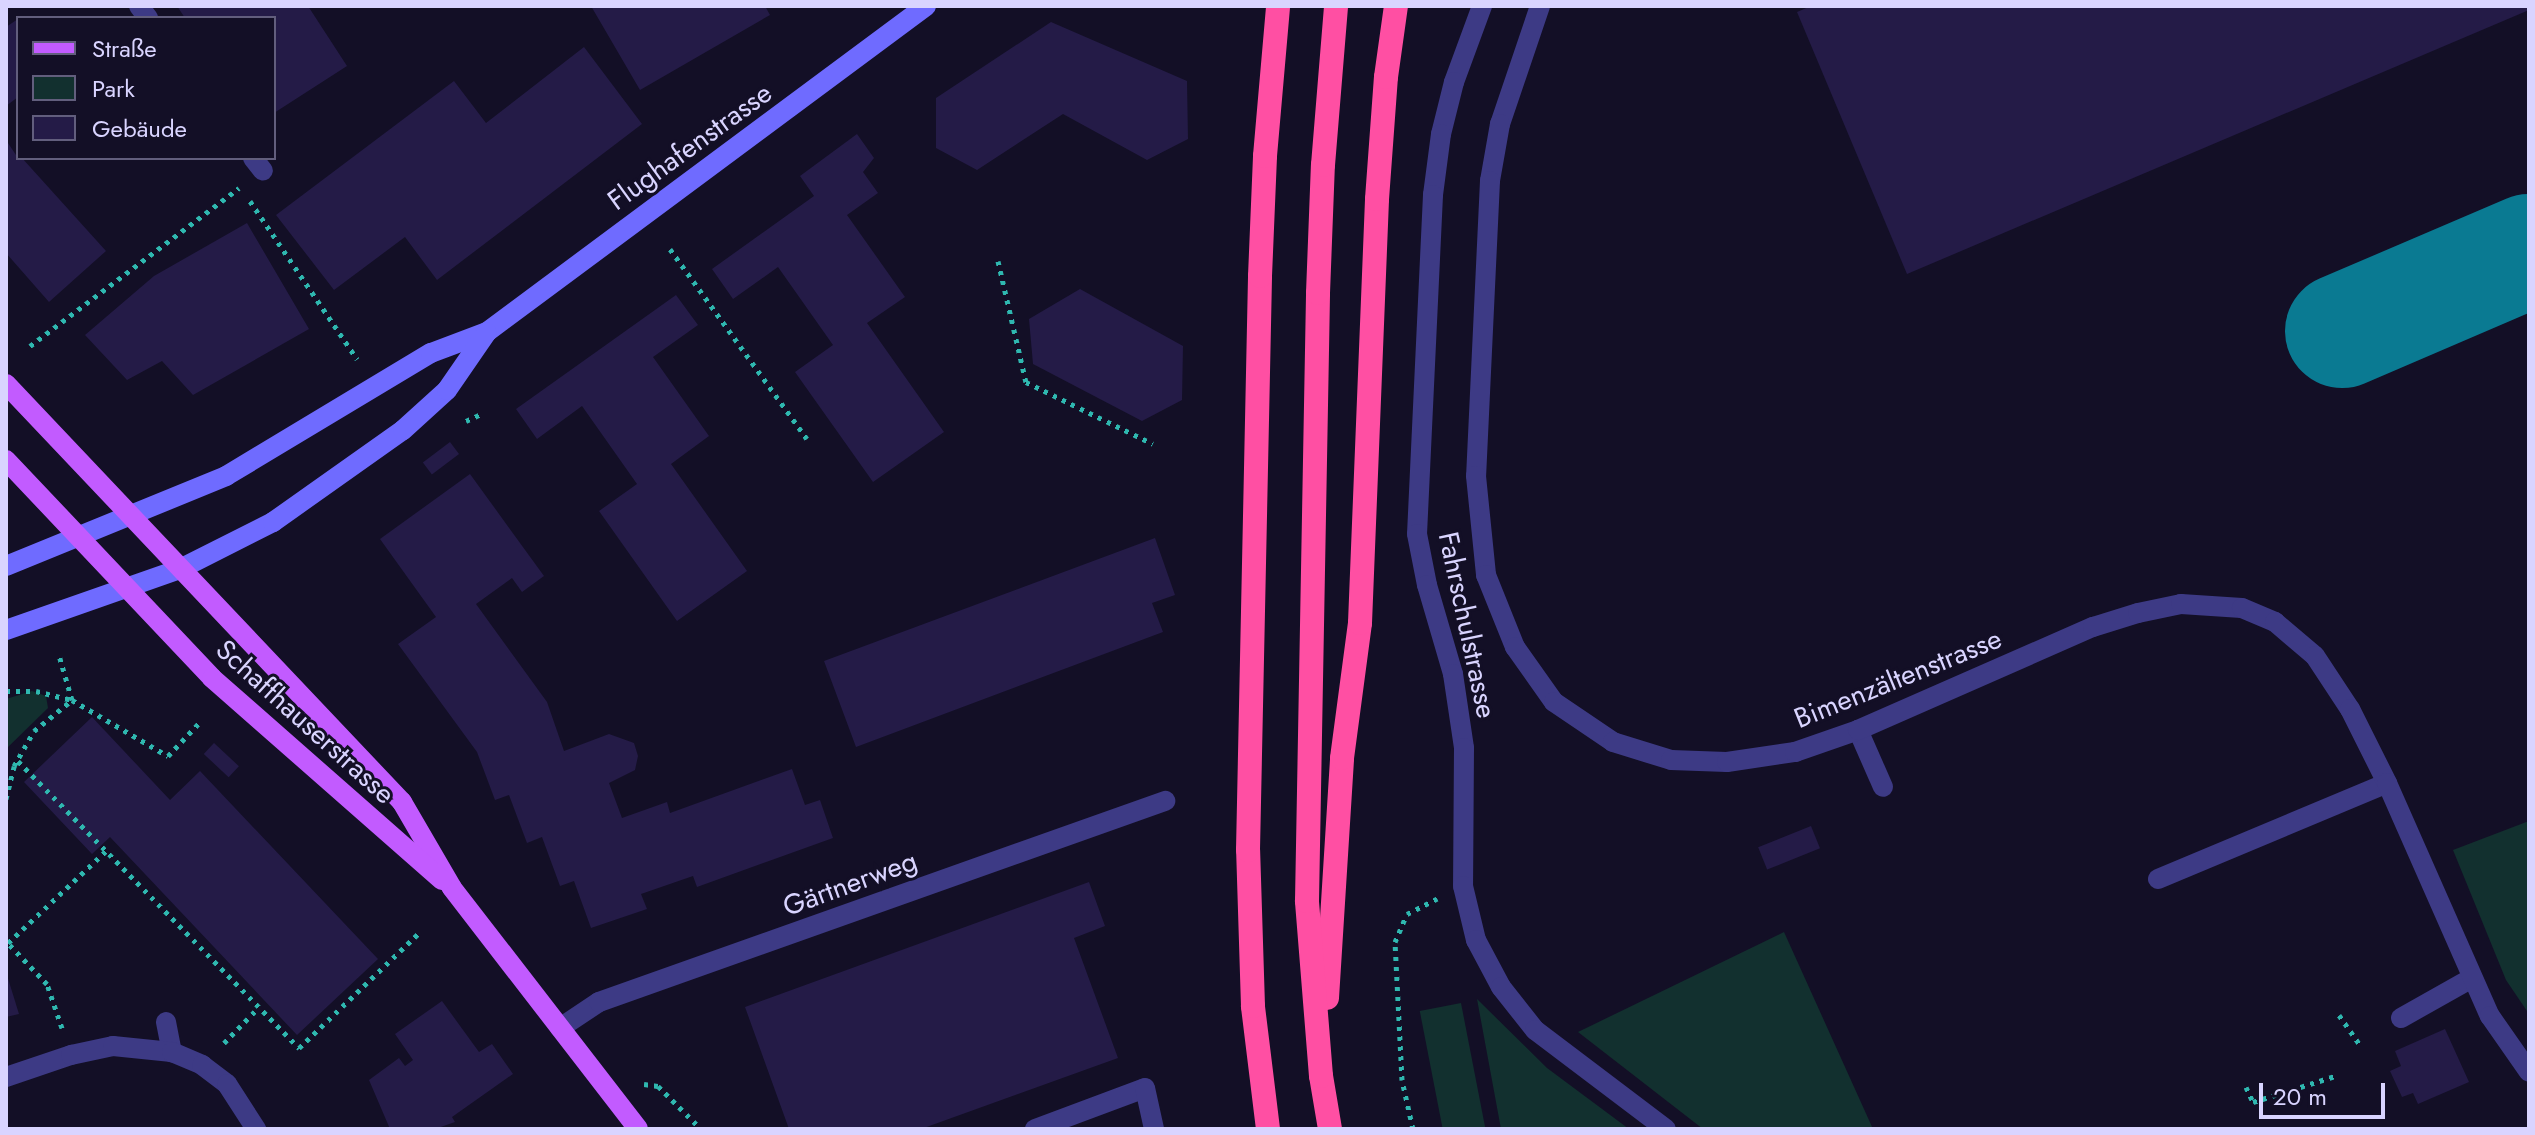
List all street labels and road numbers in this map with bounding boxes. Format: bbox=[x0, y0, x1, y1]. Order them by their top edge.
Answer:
street label: Flughafenstrasse bbox=[601, 76, 779, 218]
street label: Fahrschulstrasse bbox=[1431, 529, 1503, 721]
street label: Bimenzältenstrasse bbox=[1789, 622, 2007, 736]
street label: Schaffhauserstrasse bbox=[209, 633, 401, 811]
street label: Gärtnerweg bbox=[778, 844, 922, 924]

